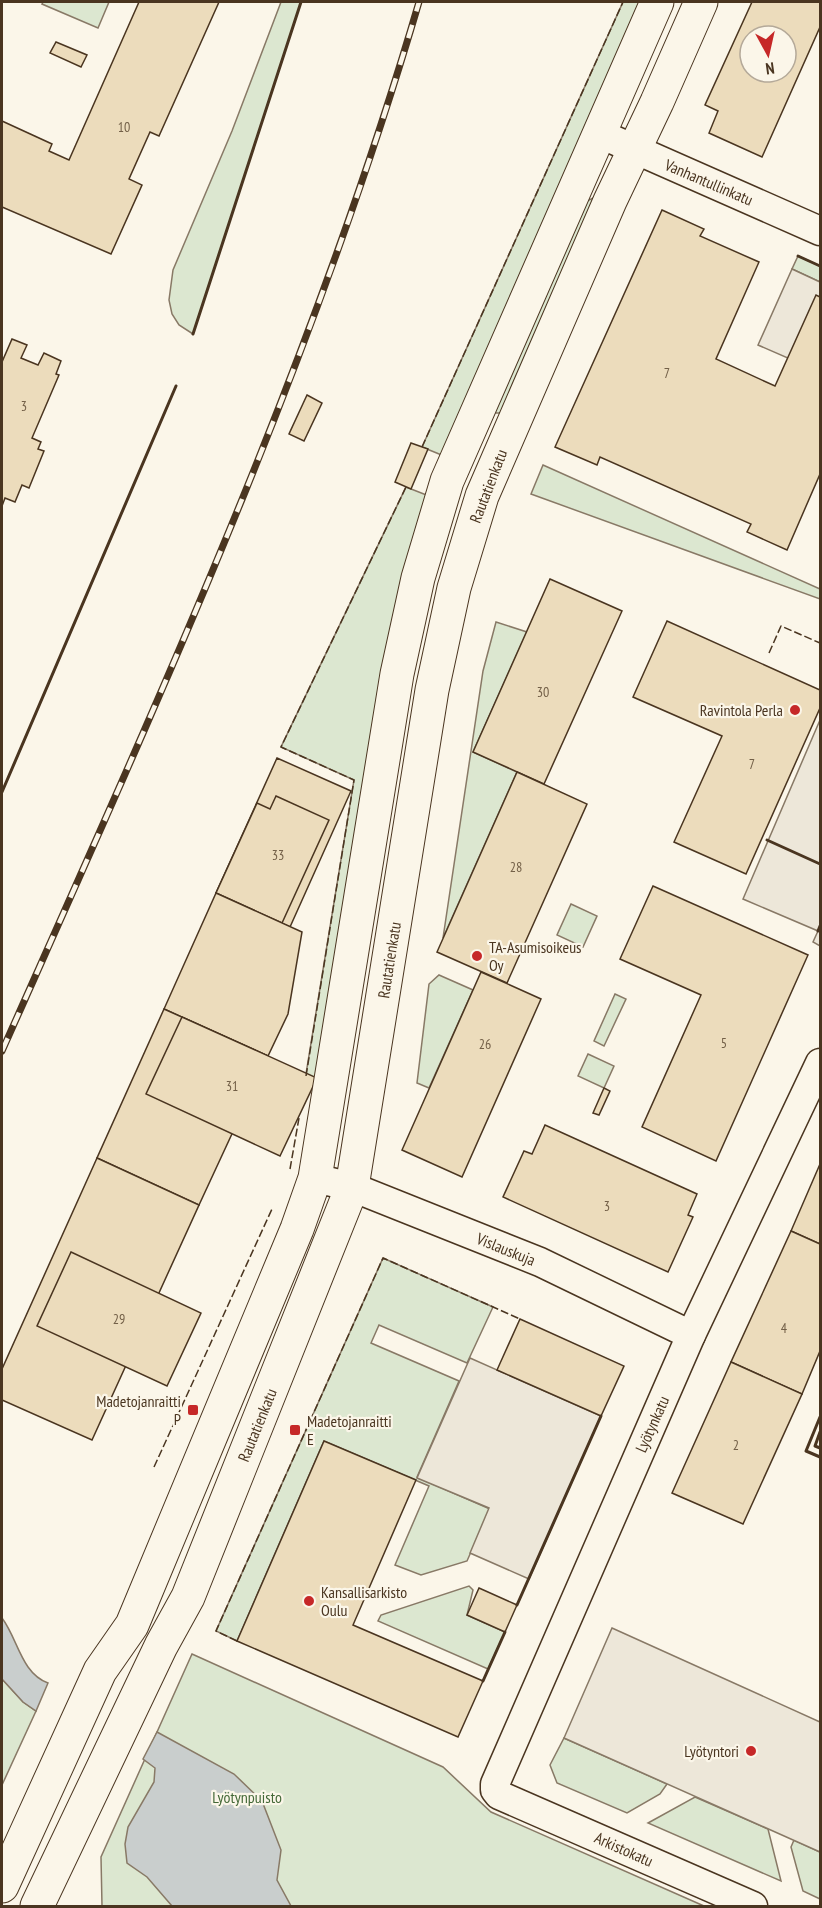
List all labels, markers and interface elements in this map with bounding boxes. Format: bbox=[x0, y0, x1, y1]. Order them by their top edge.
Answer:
north arrow bbox=[738, 24, 798, 84]
text: N bbox=[764, 58, 776, 79]
house number: 10 bbox=[118, 118, 130, 136]
street label: Vanhantullinkatu bbox=[661, 154, 756, 210]
house number: 7 bbox=[664, 364, 670, 382]
house number: 3 bbox=[21, 397, 27, 415]
street label: Rautatienkatu bbox=[465, 446, 511, 526]
house number: 30 bbox=[537, 683, 549, 701]
place label: Ravintola Perla bbox=[700, 700, 783, 720]
marker: Ravintola Perla bbox=[788, 703, 802, 717]
house number: 7 bbox=[749, 755, 755, 773]
house number: 33 bbox=[272, 846, 284, 864]
house number: 28 bbox=[510, 858, 522, 876]
street label: Rautatienkatu bbox=[373, 920, 405, 1000]
place label: TA-Asumisoikeus Oy bbox=[489, 937, 582, 975]
marker: TA-Asumisoikeus Oy bbox=[470, 949, 484, 963]
house number: 5 bbox=[721, 1034, 727, 1052]
house number: 26 bbox=[479, 1035, 491, 1053]
house number: 31 bbox=[226, 1077, 238, 1095]
house number: 3 bbox=[604, 1197, 610, 1215]
street label: Vislauskuja bbox=[473, 1228, 538, 1270]
house number: 29 bbox=[113, 1310, 125, 1328]
house number: 4 bbox=[781, 1319, 788, 1337]
street label: Rautatienkatu bbox=[233, 1385, 281, 1465]
place label: Madetojanraitti P bbox=[96, 1391, 181, 1429]
street label: Lyötynkatu bbox=[631, 1393, 673, 1455]
marker: Madetojanraitti P bbox=[186, 1403, 200, 1417]
place label: Madetojanraitti E bbox=[307, 1411, 392, 1449]
marker: Madetojanraitti E bbox=[288, 1423, 302, 1437]
house number: 2 bbox=[733, 1436, 739, 1454]
place label: Kansallisarkisto Oulu bbox=[321, 1582, 407, 1620]
marker: Kansallisarkisto Oulu bbox=[302, 1594, 316, 1608]
place label: Lyötyntori bbox=[684, 1741, 739, 1761]
marker: Lyötyntori bbox=[744, 1744, 758, 1758]
park label: Lyötynpuisto bbox=[212, 1787, 282, 1807]
street label: Arkistokatu bbox=[592, 1827, 657, 1871]

